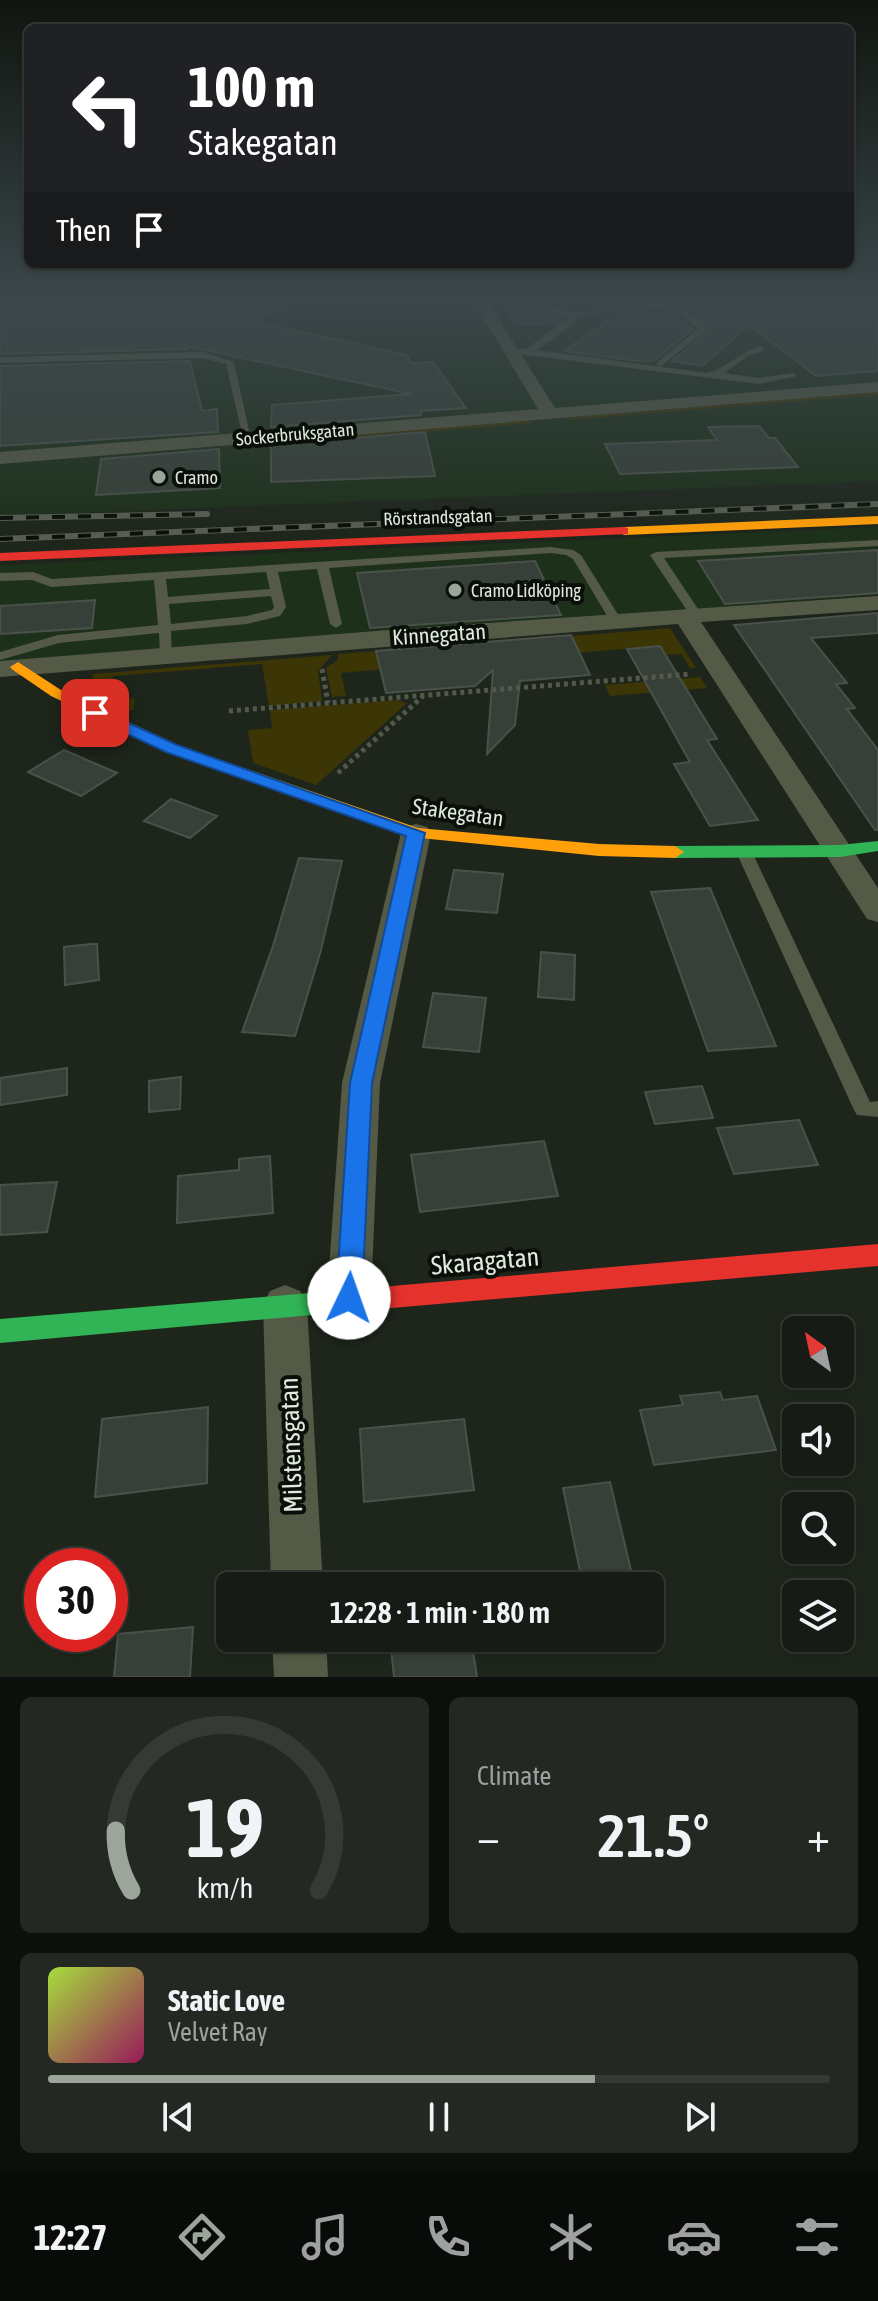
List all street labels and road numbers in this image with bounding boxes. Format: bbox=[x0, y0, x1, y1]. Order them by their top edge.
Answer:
street label: Sockerbruksgatan bbox=[235, 418, 355, 450]
street label: Rörstrandsgatan bbox=[383, 505, 493, 529]
street label: Kinnegatan bbox=[391, 618, 487, 650]
street label: Stakegatan bbox=[411, 793, 505, 831]
street label: Skaragatan bbox=[430, 1241, 540, 1281]
street label: Milstensgatan bbox=[274, 1377, 308, 1513]

